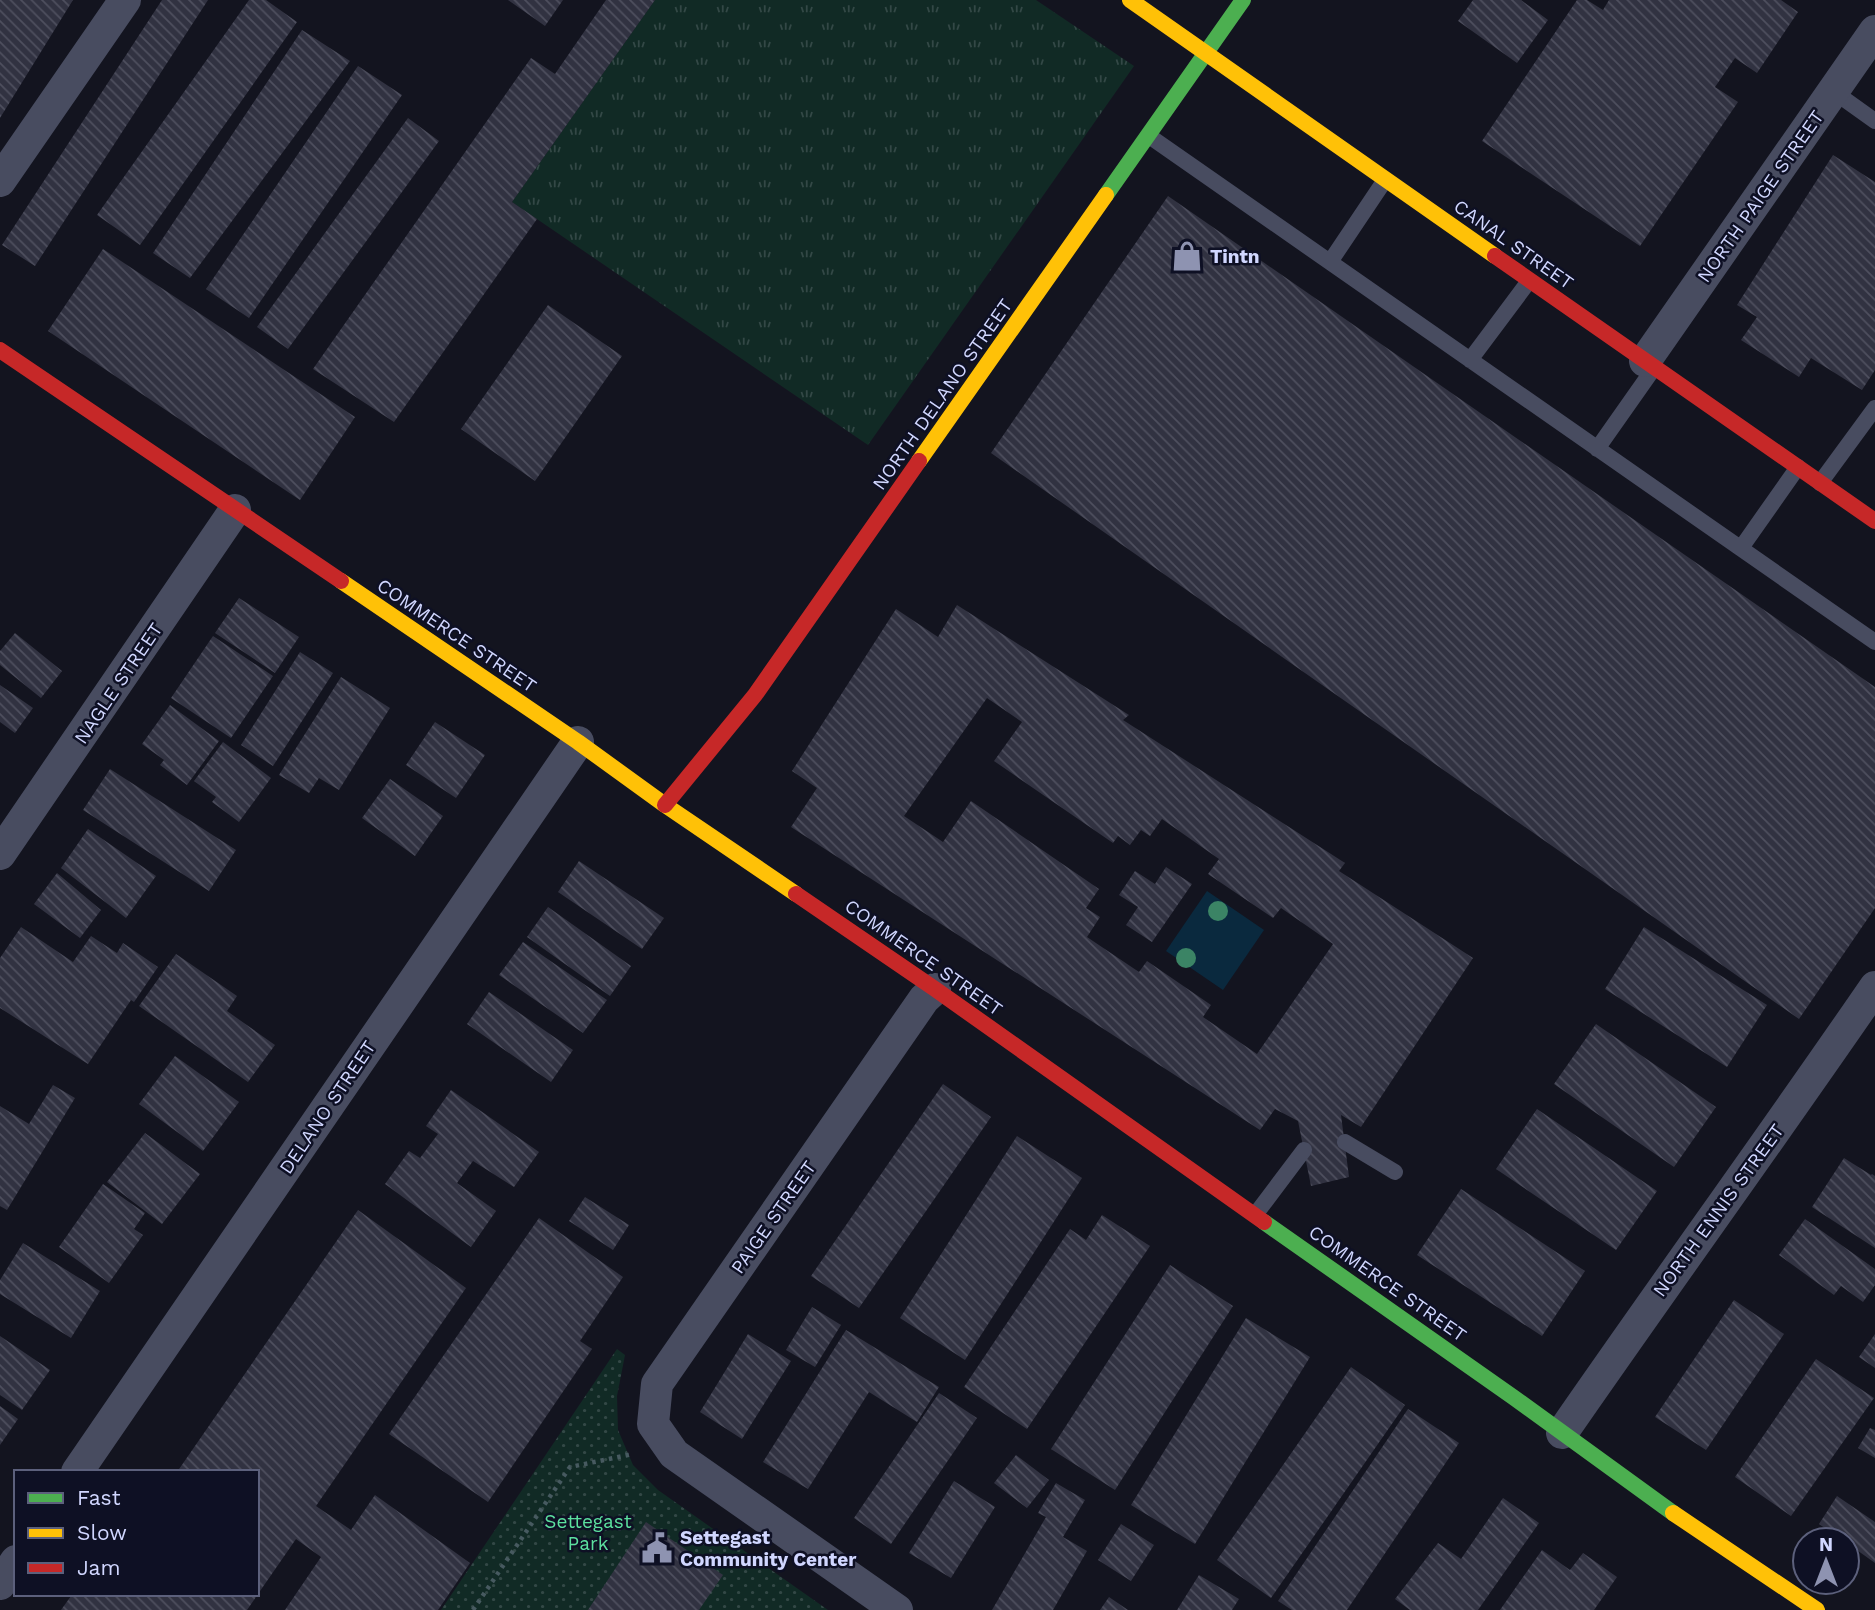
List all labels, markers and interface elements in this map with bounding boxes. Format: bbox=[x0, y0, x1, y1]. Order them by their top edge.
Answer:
street label: NORTH PAIGE STREET bbox=[1692, 106, 1829, 287]
street label: CANAL STREET bbox=[1449, 195, 1578, 294]
shop icon: Tintn bbox=[1170, 239, 1204, 273]
place label: Tintn bbox=[1210, 245, 1260, 268]
street label: NORTH DELANO STREET bbox=[868, 294, 1017, 494]
street label: COMMERCE STREET bbox=[373, 573, 541, 697]
street label: NAGLE STREET bbox=[69, 618, 167, 748]
street label: COMMERCE STREET bbox=[840, 894, 1007, 1021]
street label: DELANO STREET bbox=[274, 1036, 381, 1178]
street label: NORTH ENNIS STREET bbox=[1648, 1119, 1789, 1301]
street label: PAIGE STREET bbox=[726, 1156, 821, 1278]
street label: COMMERCE STREET bbox=[1304, 1220, 1471, 1347]
legend bbox=[14, 1470, 259, 1596]
text: Fast bbox=[77, 1485, 121, 1510]
park label: Settegast Park bbox=[544, 1510, 632, 1555]
text: Slow bbox=[77, 1520, 127, 1545]
place label: Settegast Community Center bbox=[680, 1526, 857, 1571]
north arrow bbox=[1791, 1526, 1861, 1596]
public building icon: Settegast Community Center bbox=[640, 1531, 674, 1565]
text: N bbox=[1819, 1533, 1833, 1556]
text: Jam bbox=[77, 1555, 120, 1580]

